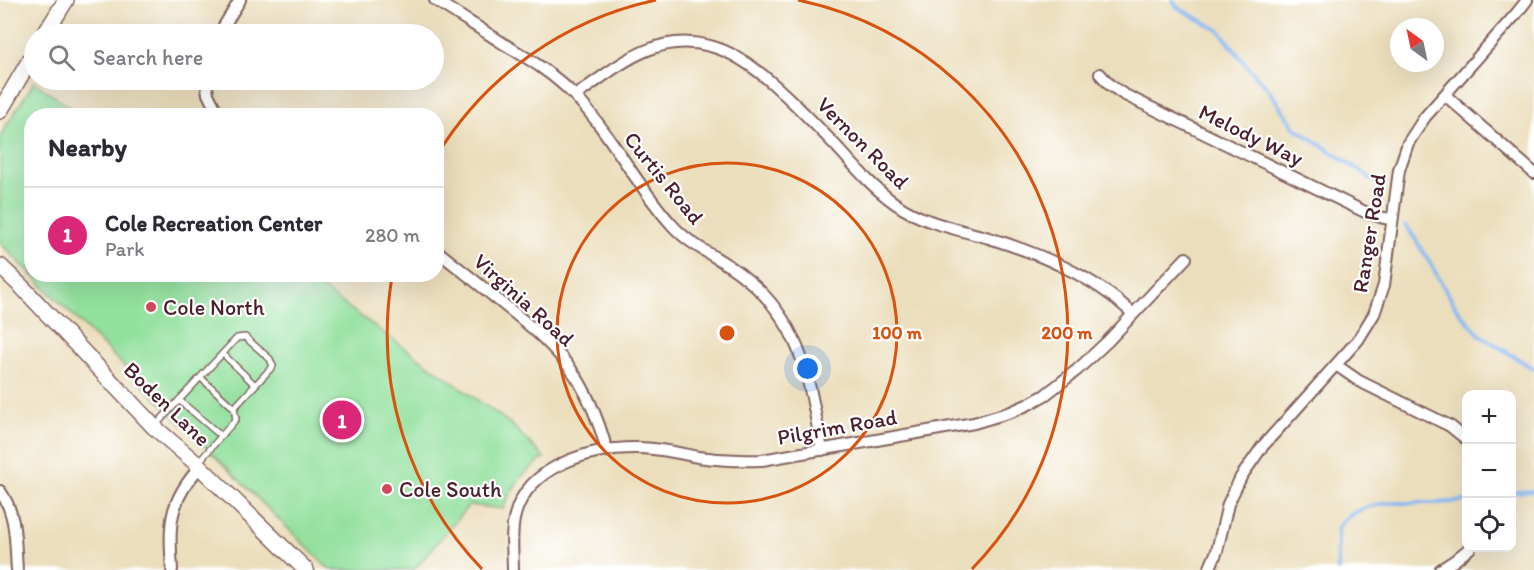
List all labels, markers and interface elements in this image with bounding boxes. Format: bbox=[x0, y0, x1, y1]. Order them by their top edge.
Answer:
north arrow bbox=[1390, 18, 1444, 72]
search box bbox=[24, 24, 444, 90]
icon: search bbox=[45, 41, 78, 74]
text: Search here bbox=[93, 44, 203, 71]
street label: Vernon Road bbox=[811, 91, 915, 195]
street label: Melody Way bbox=[1194, 98, 1308, 172]
street label: Curtis Road bbox=[618, 126, 710, 230]
text: Nearby bbox=[48, 131, 127, 163]
street label: Ranger Road bbox=[1346, 171, 1392, 295]
text: Cole Recreation Center bbox=[105, 210, 322, 237]
text: 1 bbox=[63, 223, 72, 247]
text: 280 m bbox=[365, 223, 420, 247]
text: Park bbox=[105, 237, 144, 261]
street label: Virginia Road bbox=[468, 248, 580, 352]
place label: Cole North bbox=[163, 294, 265, 321]
marker: Cole North bbox=[144, 300, 158, 314]
text: 100 m bbox=[872, 322, 923, 344]
text: 200 m bbox=[1042, 322, 1093, 344]
centre of rings bbox=[717, 323, 737, 343]
your location bbox=[793, 354, 822, 383]
street label: Boden Lane bbox=[118, 356, 216, 452]
map controls bbox=[1462, 390, 1516, 552]
button: + bbox=[1462, 390, 1516, 444]
pin: 1 bbox=[322, 398, 362, 442]
street label: Pilgrim Road bbox=[775, 403, 899, 451]
button: − bbox=[1462, 444, 1516, 498]
place label: Cole South bbox=[399, 476, 502, 503]
marker: Cole South bbox=[380, 482, 394, 496]
button: locate bbox=[1462, 498, 1516, 552]

